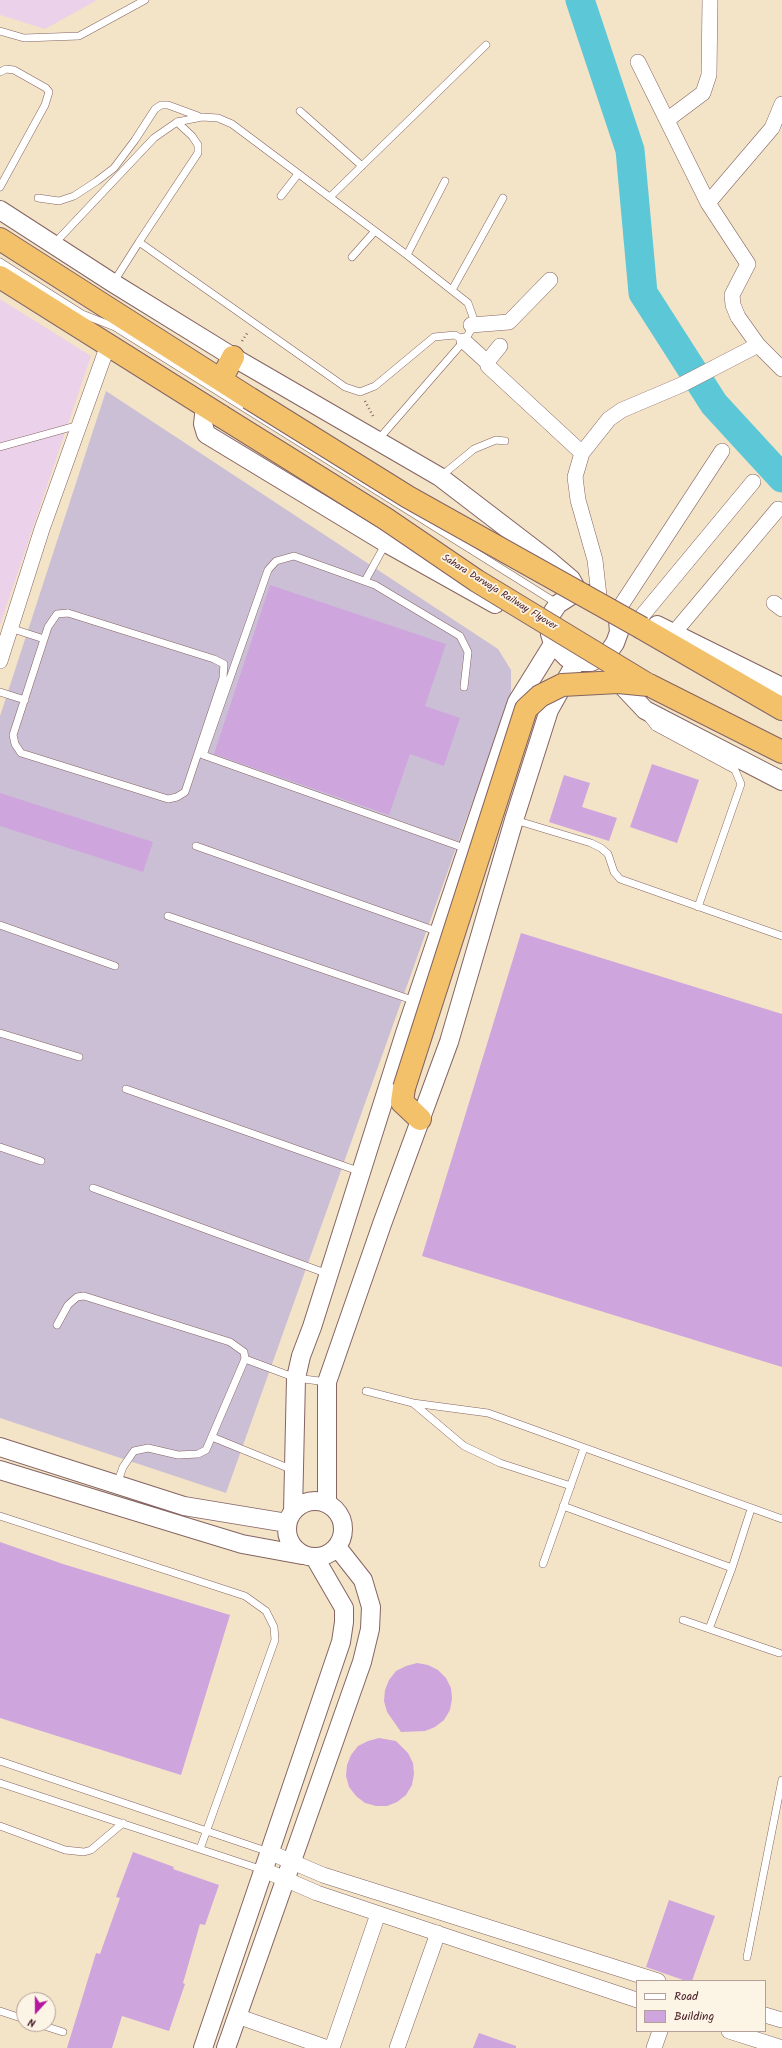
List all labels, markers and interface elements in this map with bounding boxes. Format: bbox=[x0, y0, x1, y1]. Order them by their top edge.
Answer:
street label: Sahara Darwaja Railway Flyover bbox=[439, 553, 559, 633]
legend bbox=[636, 1980, 766, 2032]
text: Road bbox=[674, 1987, 698, 2006]
north arrow bbox=[16, 1992, 56, 2032]
text: Building bbox=[674, 2007, 714, 2026]
text: N bbox=[26, 2013, 39, 2032]

